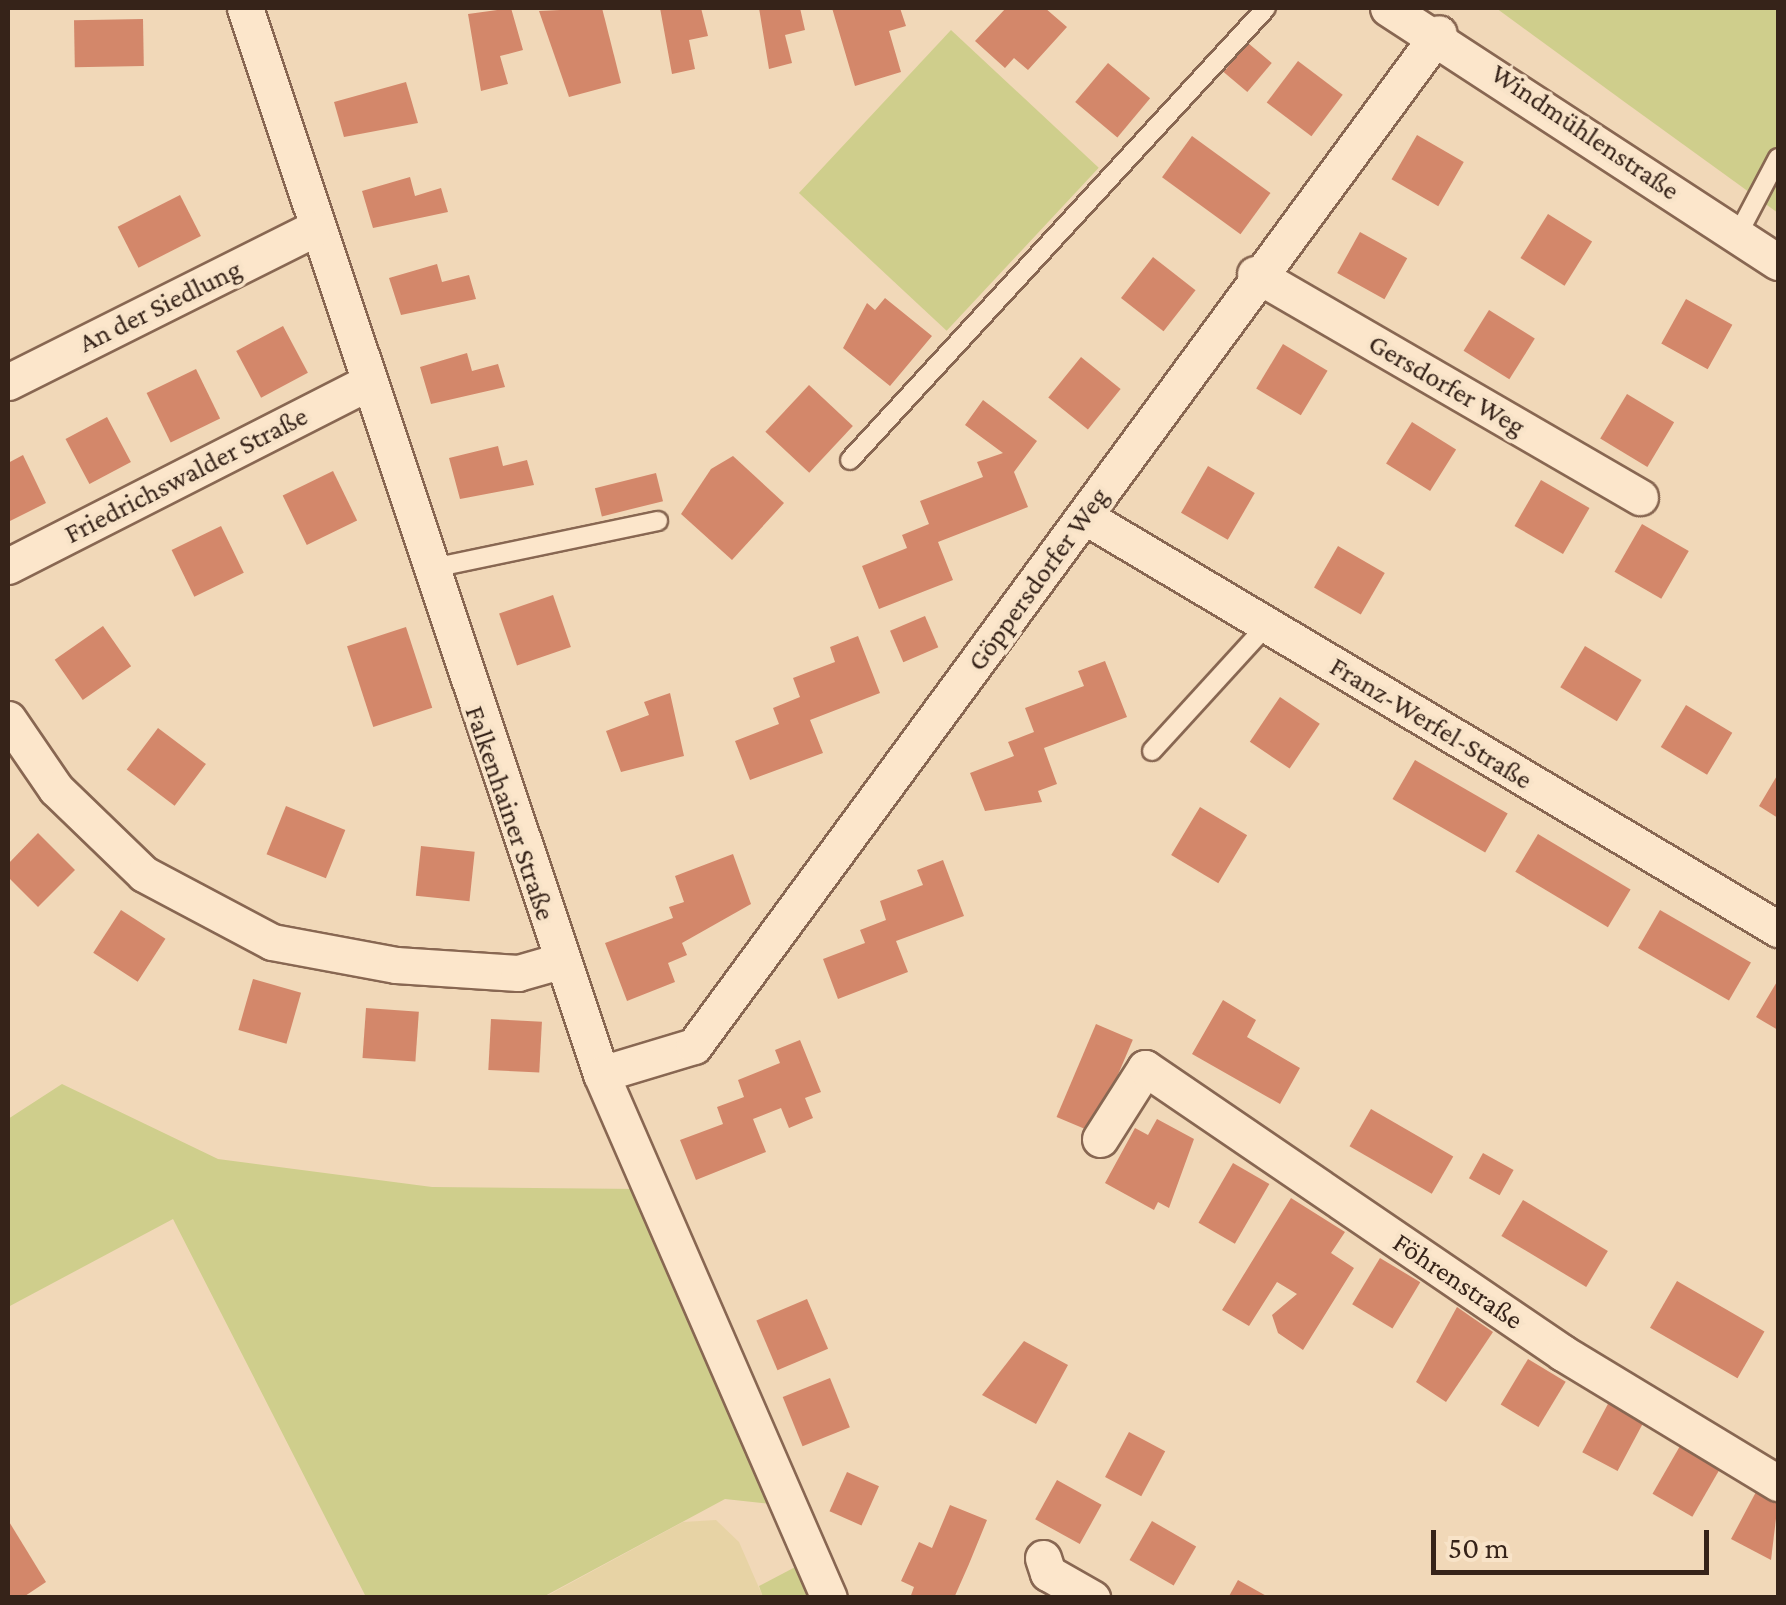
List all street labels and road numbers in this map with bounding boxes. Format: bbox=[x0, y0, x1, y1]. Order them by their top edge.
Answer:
street label: Windmühlenstraße bbox=[1484, 57, 1686, 207]
street label: An der Siedlung bbox=[73, 252, 247, 360]
street label: Gersdorfer Weg bbox=[1363, 327, 1531, 443]
street label: Friedrichswalder Straße bbox=[59, 399, 313, 551]
street label: Göppersdorfer Weg bbox=[960, 481, 1116, 677]
street label: Franz-Werfel-Straße bbox=[1324, 649, 1538, 797]
street label: Falkenhainer Straße bbox=[458, 701, 562, 925]
street label: Föhrenstraße bbox=[1387, 1225, 1529, 1337]

